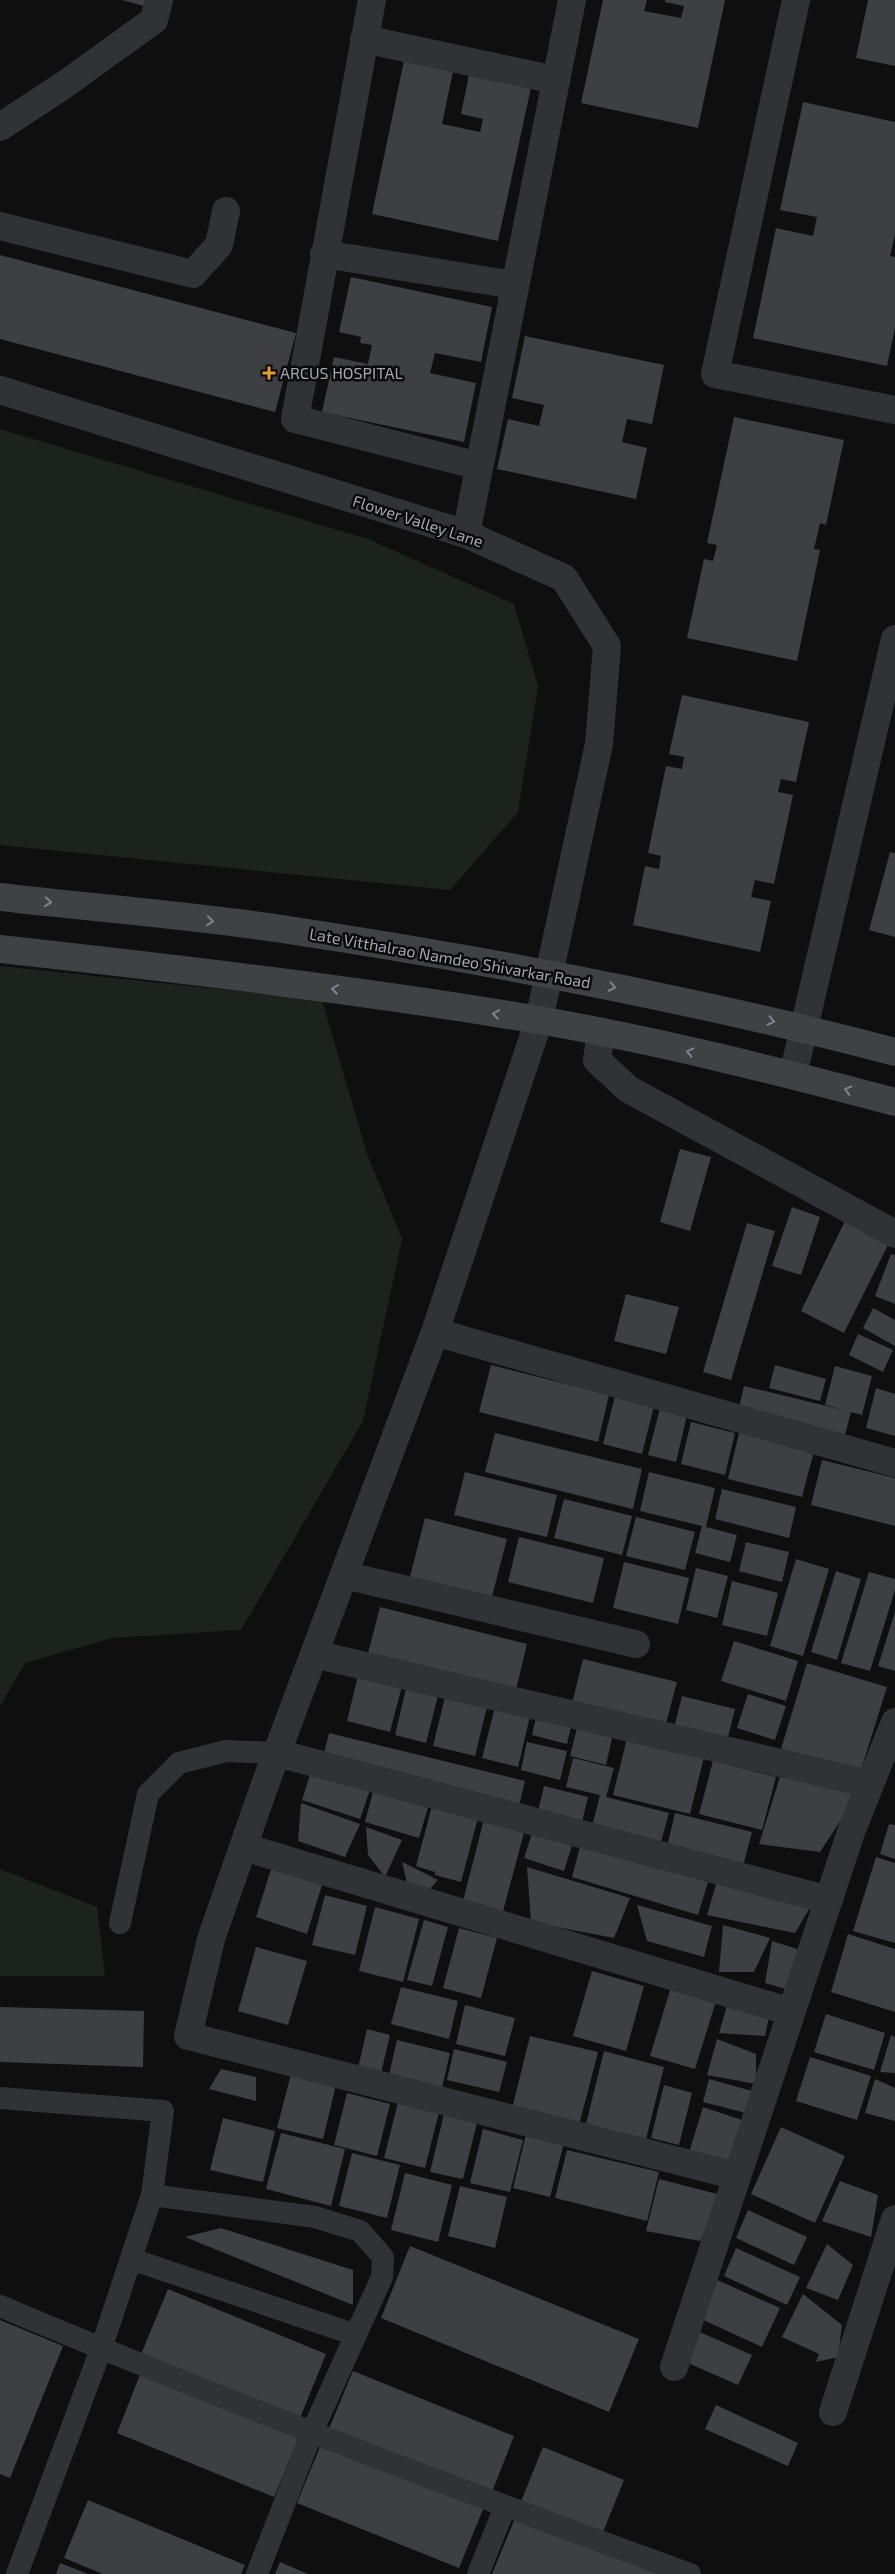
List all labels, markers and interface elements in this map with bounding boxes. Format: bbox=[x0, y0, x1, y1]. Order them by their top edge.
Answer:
place label: ARCUS HOSPITAL bbox=[280, 363, 403, 382]
marker: ARCUS HOSPITAL bbox=[262, 366, 276, 380]
street label: Flower Valley Lane bbox=[350, 490, 486, 551]
one-way arrow bbox=[45, 896, 53, 907]
one-way arrow bbox=[206, 915, 214, 926]
street label: Late Vitthalrao Namdeo Shivarkar Road bbox=[308, 923, 592, 992]
one-way arrow bbox=[607, 981, 616, 991]
one-way arrow bbox=[331, 985, 340, 995]
one-way arrow bbox=[492, 1009, 500, 1020]
one-way arrow bbox=[766, 1015, 775, 1026]
one-way arrow bbox=[685, 1047, 694, 1058]
one-way arrow bbox=[844, 1085, 852, 1095]

